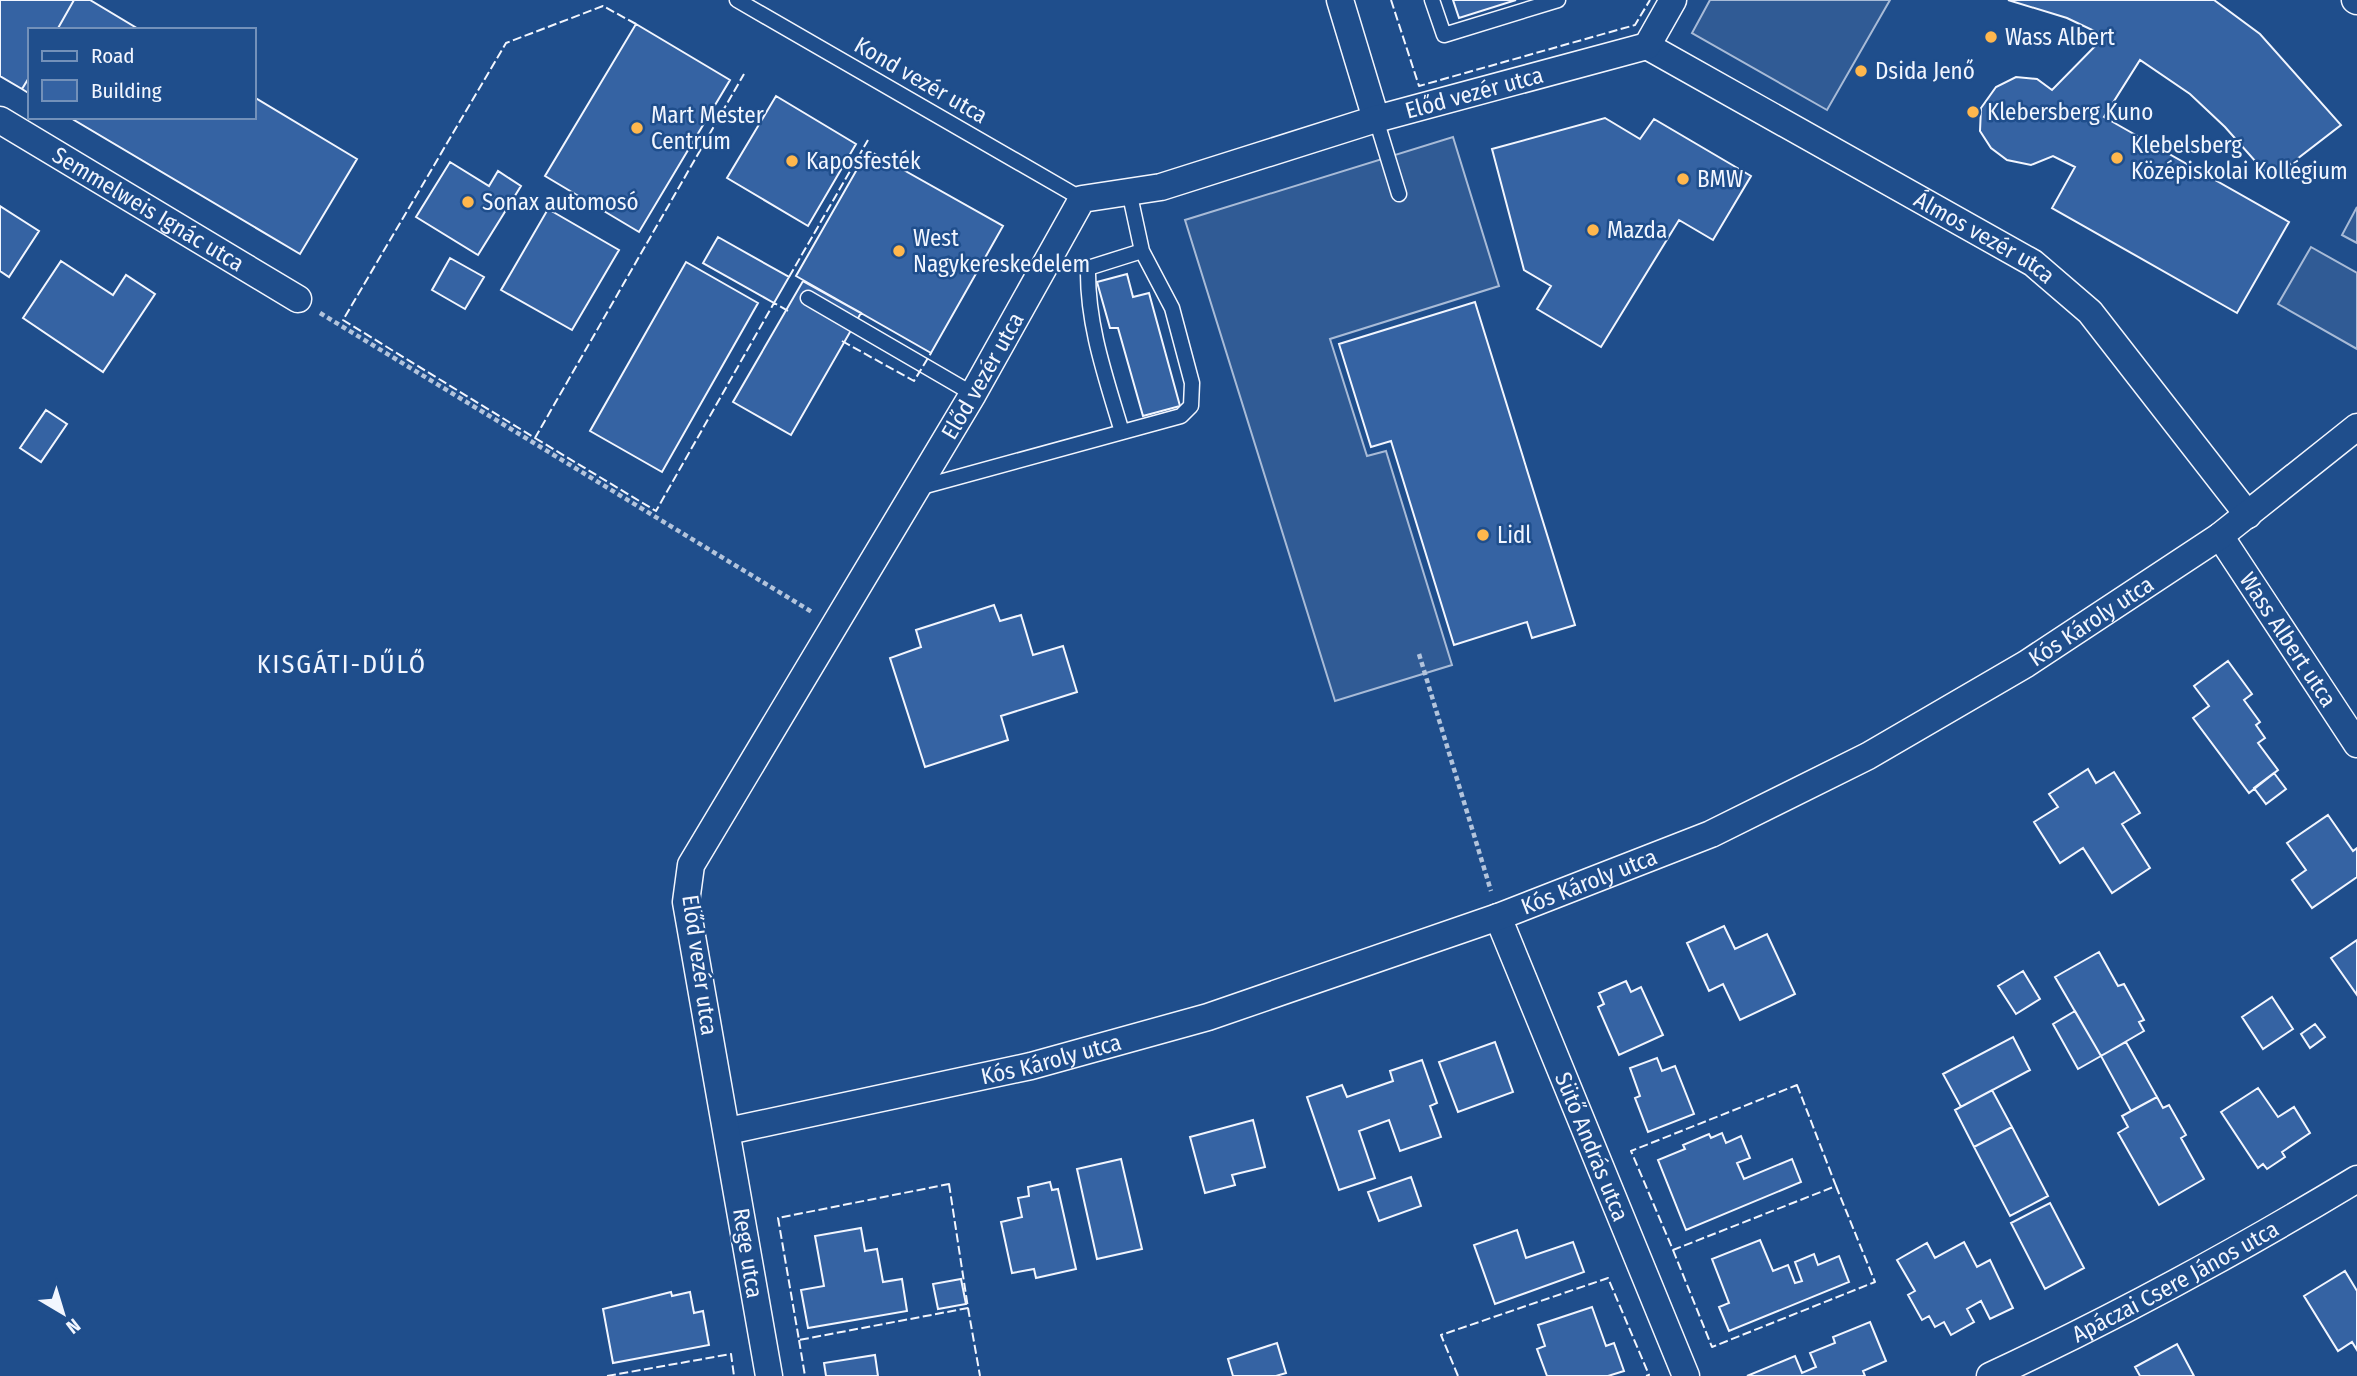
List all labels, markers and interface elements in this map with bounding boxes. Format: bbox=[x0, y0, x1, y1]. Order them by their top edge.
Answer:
place label: Wass Albert bbox=[2005, 23, 2115, 51]
legend bbox=[28, 28, 256, 119]
marker: Wass Albert bbox=[1983, 29, 1999, 45]
street label: Kond vezér utca bbox=[850, 31, 992, 129]
text: Road bbox=[91, 43, 135, 69]
place label: Dsida Jenő bbox=[1875, 57, 1975, 85]
street label: Előd vezér utca bbox=[1402, 61, 1546, 124]
marker: Dsida Jenő bbox=[1853, 63, 1869, 79]
text: Building bbox=[91, 78, 162, 104]
place label: Klebersberg Kuno bbox=[1987, 98, 2153, 126]
place label: Mart Mester Centrum bbox=[651, 101, 764, 155]
marker: Klebersberg Kuno bbox=[1965, 104, 1981, 120]
marker: Mart Mester Centrum bbox=[629, 120, 645, 136]
place label: Klebelsberg Középiskolai Kollégium bbox=[2131, 131, 2348, 185]
street label: Semmelweis Ignác utca bbox=[47, 141, 249, 277]
place label: Kaposfesték bbox=[806, 147, 921, 175]
marker: Klebelsberg Középiskolai Kollégium bbox=[2109, 150, 2125, 166]
marker: Kaposfesték bbox=[784, 153, 800, 169]
place label: BMW bbox=[1697, 165, 1743, 193]
marker: BMW bbox=[1675, 171, 1691, 187]
street label: Álmos vezér utca bbox=[1909, 184, 2061, 290]
place label: Sonax automosó bbox=[482, 188, 639, 216]
marker: Sonax automosó bbox=[460, 194, 476, 210]
place label: Mazda bbox=[1607, 216, 1667, 244]
marker: Mazda bbox=[1585, 222, 1601, 238]
place label: West Nagykereskedelem bbox=[913, 224, 1090, 278]
marker: West Nagykereskedelem bbox=[891, 243, 907, 259]
street label: Előd vezér utca bbox=[935, 307, 1030, 444]
place label: Lidl bbox=[1497, 521, 1531, 549]
marker: Lidl bbox=[1475, 527, 1491, 543]
street label: Wass Albert utca bbox=[2234, 567, 2343, 712]
street label: Kós Károly utca bbox=[2023, 570, 2159, 672]
district label: KISGÁTI-DŰLŐ bbox=[257, 648, 427, 680]
street label: Kós Károly utca bbox=[1517, 842, 1661, 921]
street label: Előd vezér utca bbox=[676, 893, 724, 1037]
street label: Kós Károly utca bbox=[978, 1028, 1124, 1090]
street label: Sütő András utca bbox=[1549, 1068, 1635, 1225]
street label: Rege utca bbox=[727, 1206, 769, 1300]
street label: Apáczai Csere János utca bbox=[2067, 1214, 2284, 1348]
north arrow bbox=[28, 1278, 98, 1348]
text: N bbox=[62, 1313, 85, 1339]

